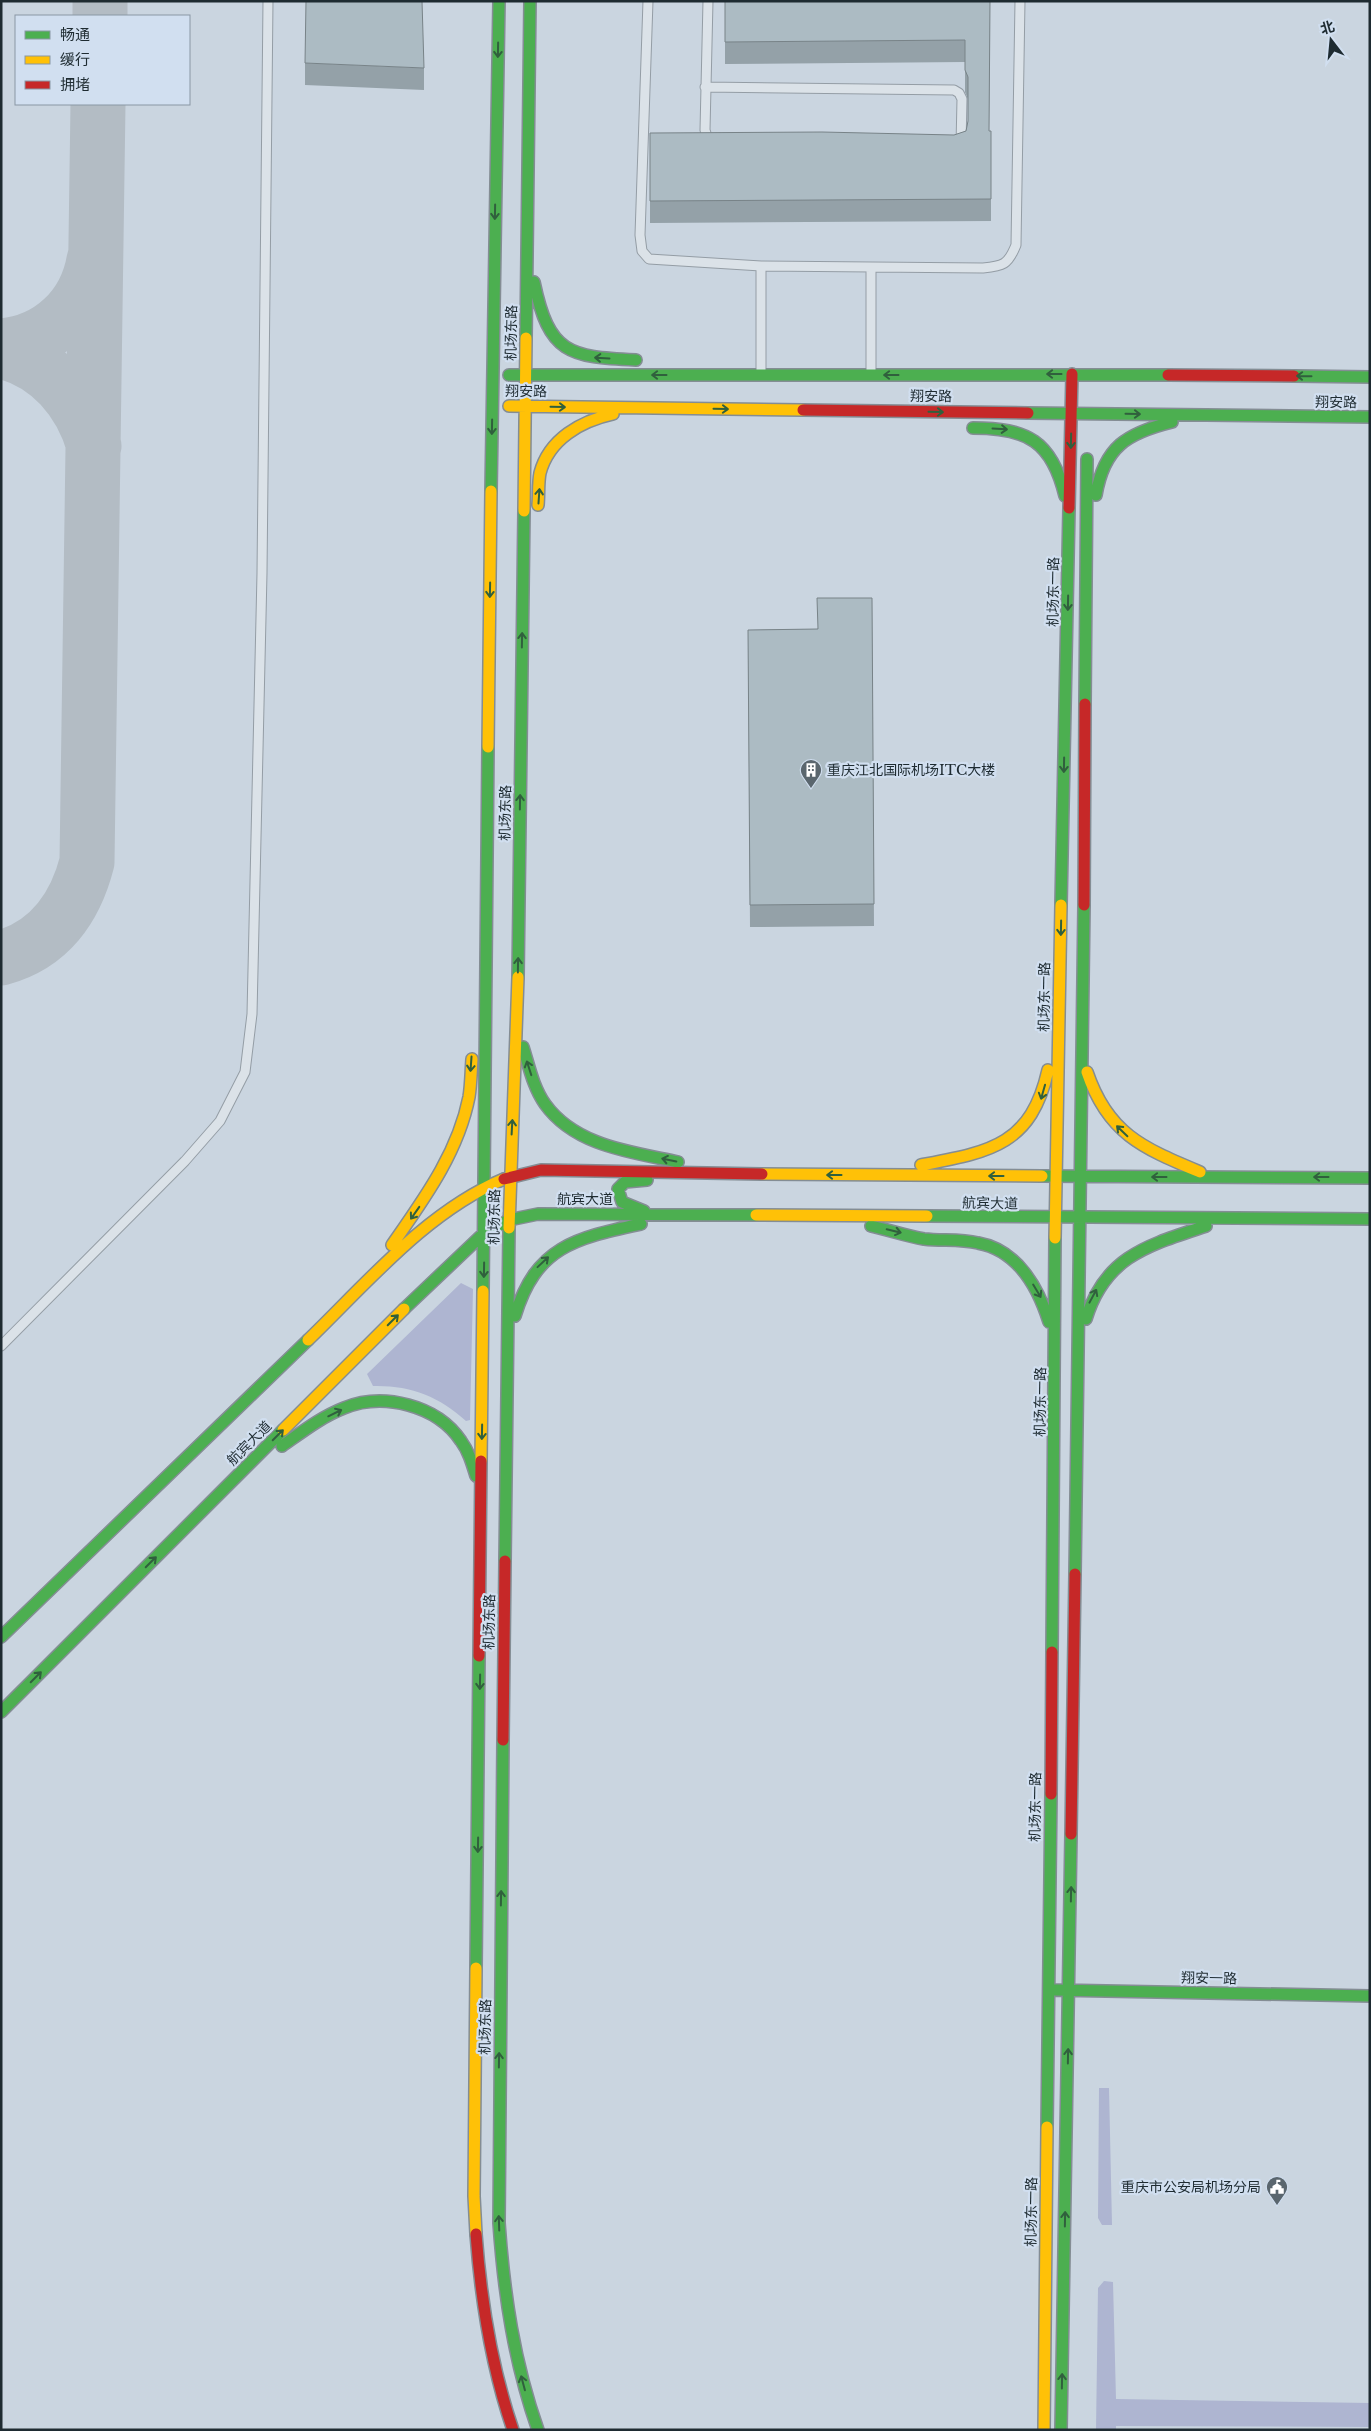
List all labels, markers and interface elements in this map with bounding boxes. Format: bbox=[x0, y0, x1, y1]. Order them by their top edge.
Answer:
legend bbox=[15, 15, 190, 105]
north arrow bbox=[1306, 15, 1356, 65]
text: 北 bbox=[1318, 17, 1337, 38]
text: 畅通 bbox=[60, 25, 90, 44]
one-way arrow bbox=[493, 42, 503, 58]
text: 缓行 bbox=[60, 50, 90, 69]
text: 拥堵 bbox=[60, 75, 90, 94]
one-way arrow bbox=[490, 204, 500, 220]
street label: 机场东路 bbox=[502, 305, 520, 361]
one-way arrow bbox=[594, 354, 610, 363]
one-way arrow bbox=[1046, 369, 1062, 379]
one-way arrow bbox=[651, 370, 667, 380]
one-way arrow bbox=[883, 370, 900, 380]
one-way arrow bbox=[1296, 371, 1312, 381]
street label: 翔安路 bbox=[505, 382, 547, 400]
street label: 翔安路 bbox=[910, 387, 952, 405]
street label: 翔安路 bbox=[1315, 393, 1357, 411]
one-way arrow bbox=[550, 402, 566, 411]
one-way arrow bbox=[712, 404, 728, 414]
one-way arrow bbox=[927, 407, 943, 416]
one-way arrow bbox=[1124, 409, 1141, 419]
one-way arrow bbox=[487, 419, 497, 435]
one-way arrow bbox=[991, 425, 1007, 434]
one-way arrow bbox=[1067, 432, 1076, 448]
one-way arrow bbox=[534, 488, 544, 504]
street label: 机场东一路 bbox=[1043, 557, 1063, 627]
one-way arrow bbox=[485, 582, 495, 598]
one-way arrow bbox=[1063, 594, 1073, 611]
one-way arrow bbox=[517, 632, 527, 648]
one-way arrow bbox=[1059, 757, 1069, 773]
building icon: 重庆江北国际机场ITC大楼 bbox=[799, 758, 823, 789]
place label: 重庆江北国际机场ITC大楼 bbox=[827, 761, 995, 779]
street label: 机场东路 bbox=[496, 785, 514, 841]
one-way arrow bbox=[515, 794, 525, 810]
one-way arrow bbox=[1056, 920, 1065, 936]
one-way arrow bbox=[513, 957, 523, 973]
street label: 机场东一路 bbox=[1034, 962, 1054, 1032]
one-way arrow bbox=[467, 1055, 476, 1071]
one-way arrow bbox=[523, 1060, 533, 1076]
one-way arrow bbox=[1038, 1083, 1047, 1099]
one-way arrow bbox=[508, 1119, 517, 1135]
one-way arrow bbox=[1115, 1125, 1128, 1137]
one-way arrow bbox=[661, 1155, 677, 1164]
one-way arrow bbox=[826, 1170, 842, 1180]
one-way arrow bbox=[988, 1171, 1004, 1181]
one-way arrow bbox=[1151, 1172, 1167, 1182]
one-way arrow bbox=[1313, 1173, 1329, 1182]
street label: 机场东路 bbox=[485, 1189, 503, 1245]
street label: 航宾大道 bbox=[557, 1190, 613, 1208]
street label: 航宾大道 bbox=[962, 1194, 1018, 1212]
one-way arrow bbox=[409, 1205, 420, 1219]
one-way arrow bbox=[886, 1227, 902, 1236]
one-way arrow bbox=[537, 1256, 550, 1268]
one-way arrow bbox=[479, 1262, 489, 1278]
one-way arrow bbox=[1032, 1283, 1042, 1297]
one-way arrow bbox=[1088, 1289, 1098, 1304]
one-way arrow bbox=[386, 1314, 399, 1326]
street label: 机场东一路 bbox=[1030, 1367, 1050, 1437]
one-way arrow bbox=[327, 1408, 342, 1417]
street label: 航宾大道 bbox=[223, 1417, 275, 1469]
one-way arrow bbox=[477, 1424, 487, 1440]
one-way arrow bbox=[272, 1429, 284, 1441]
one-way arrow bbox=[144, 1557, 156, 1569]
street label: 机场东路 bbox=[480, 1594, 498, 1650]
one-way arrow bbox=[30, 1671, 42, 1684]
one-way arrow bbox=[475, 1674, 484, 1690]
street label: 机场东一路 bbox=[1025, 1772, 1045, 1842]
one-way arrow bbox=[473, 1836, 483, 1853]
one-way arrow bbox=[1066, 1886, 1075, 1902]
one-way arrow bbox=[496, 1890, 506, 1906]
street label: 翔安一路 bbox=[1181, 1969, 1237, 1987]
street label: 机场东路 bbox=[476, 1999, 494, 2055]
one-way arrow bbox=[1063, 2048, 1073, 2064]
one-way arrow bbox=[495, 2053, 504, 2069]
public building icon: 重庆市公安局机场分局 bbox=[1265, 2175, 1289, 2206]
street label: 机场东一路 bbox=[1021, 2177, 1041, 2247]
place label: 重庆市公安局机场分局 bbox=[1121, 2178, 1261, 2196]
one-way arrow bbox=[1060, 2211, 1070, 2227]
one-way arrow bbox=[495, 2215, 504, 2231]
one-way arrow bbox=[1057, 2373, 1067, 2390]
one-way arrow bbox=[518, 2376, 528, 2392]

